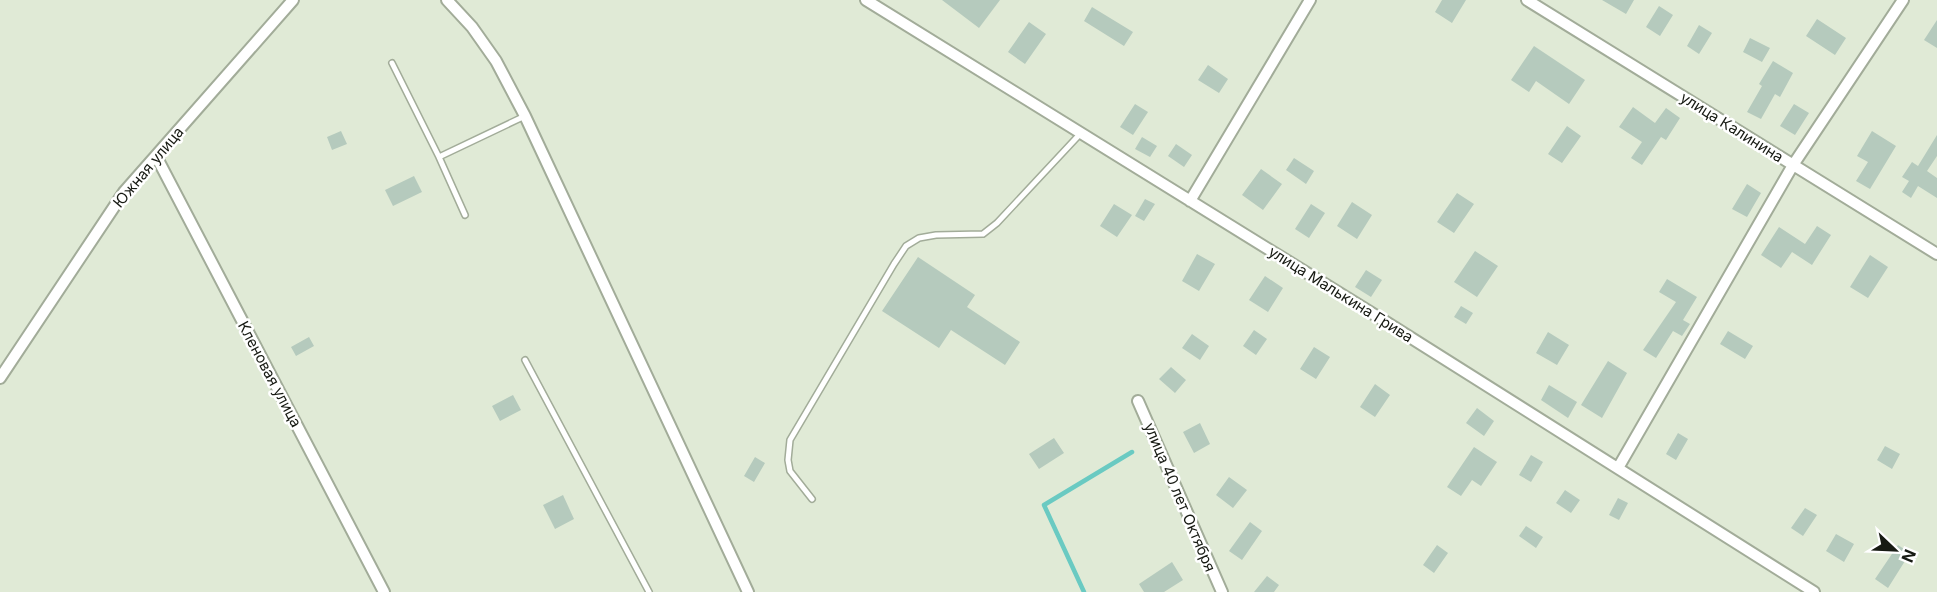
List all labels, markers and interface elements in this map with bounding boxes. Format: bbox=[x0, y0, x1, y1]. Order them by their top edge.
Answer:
street label: улица Калинина bbox=[1677, 88, 1787, 166]
street label: Южная улица bbox=[109, 123, 187, 211]
street label: улица Малькина Грива bbox=[1265, 242, 1417, 346]
street label: Кленовая улица bbox=[234, 318, 306, 430]
street label: улица 40 лет Октября bbox=[1140, 420, 1220, 574]
north arrow bbox=[1865, 520, 1925, 580]
text: N bbox=[1897, 546, 1920, 565]

